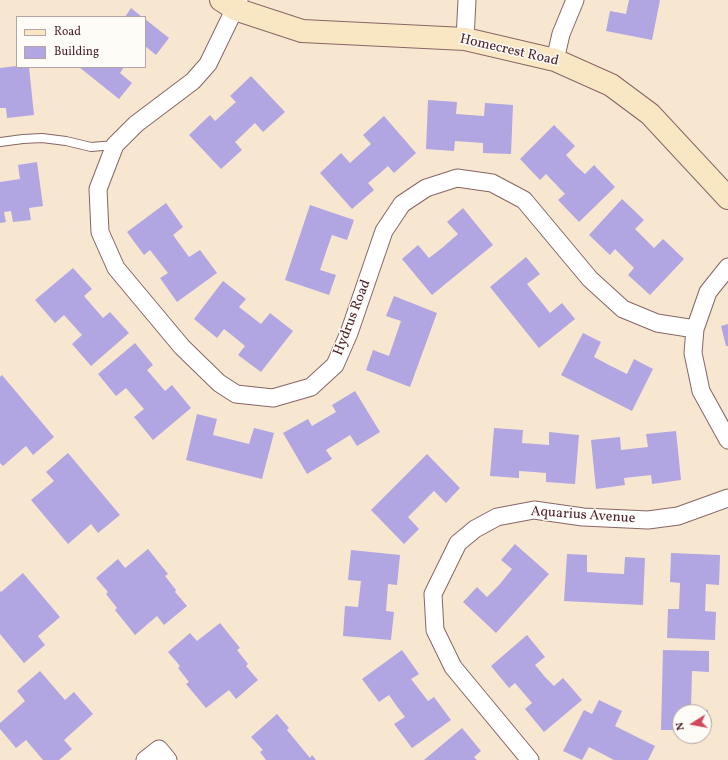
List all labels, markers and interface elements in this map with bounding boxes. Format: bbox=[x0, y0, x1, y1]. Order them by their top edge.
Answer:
legend bbox=[16, 16, 146, 68]
text: Road bbox=[54, 24, 81, 40]
street label: Homecrest Road bbox=[458, 31, 560, 71]
text: Building bbox=[54, 44, 99, 60]
street label: Hydrus Road bbox=[331, 278, 375, 358]
street label: Aquarius Avenue bbox=[530, 504, 636, 528]
north arrow bbox=[672, 704, 712, 744]
text: N bbox=[673, 721, 689, 732]

